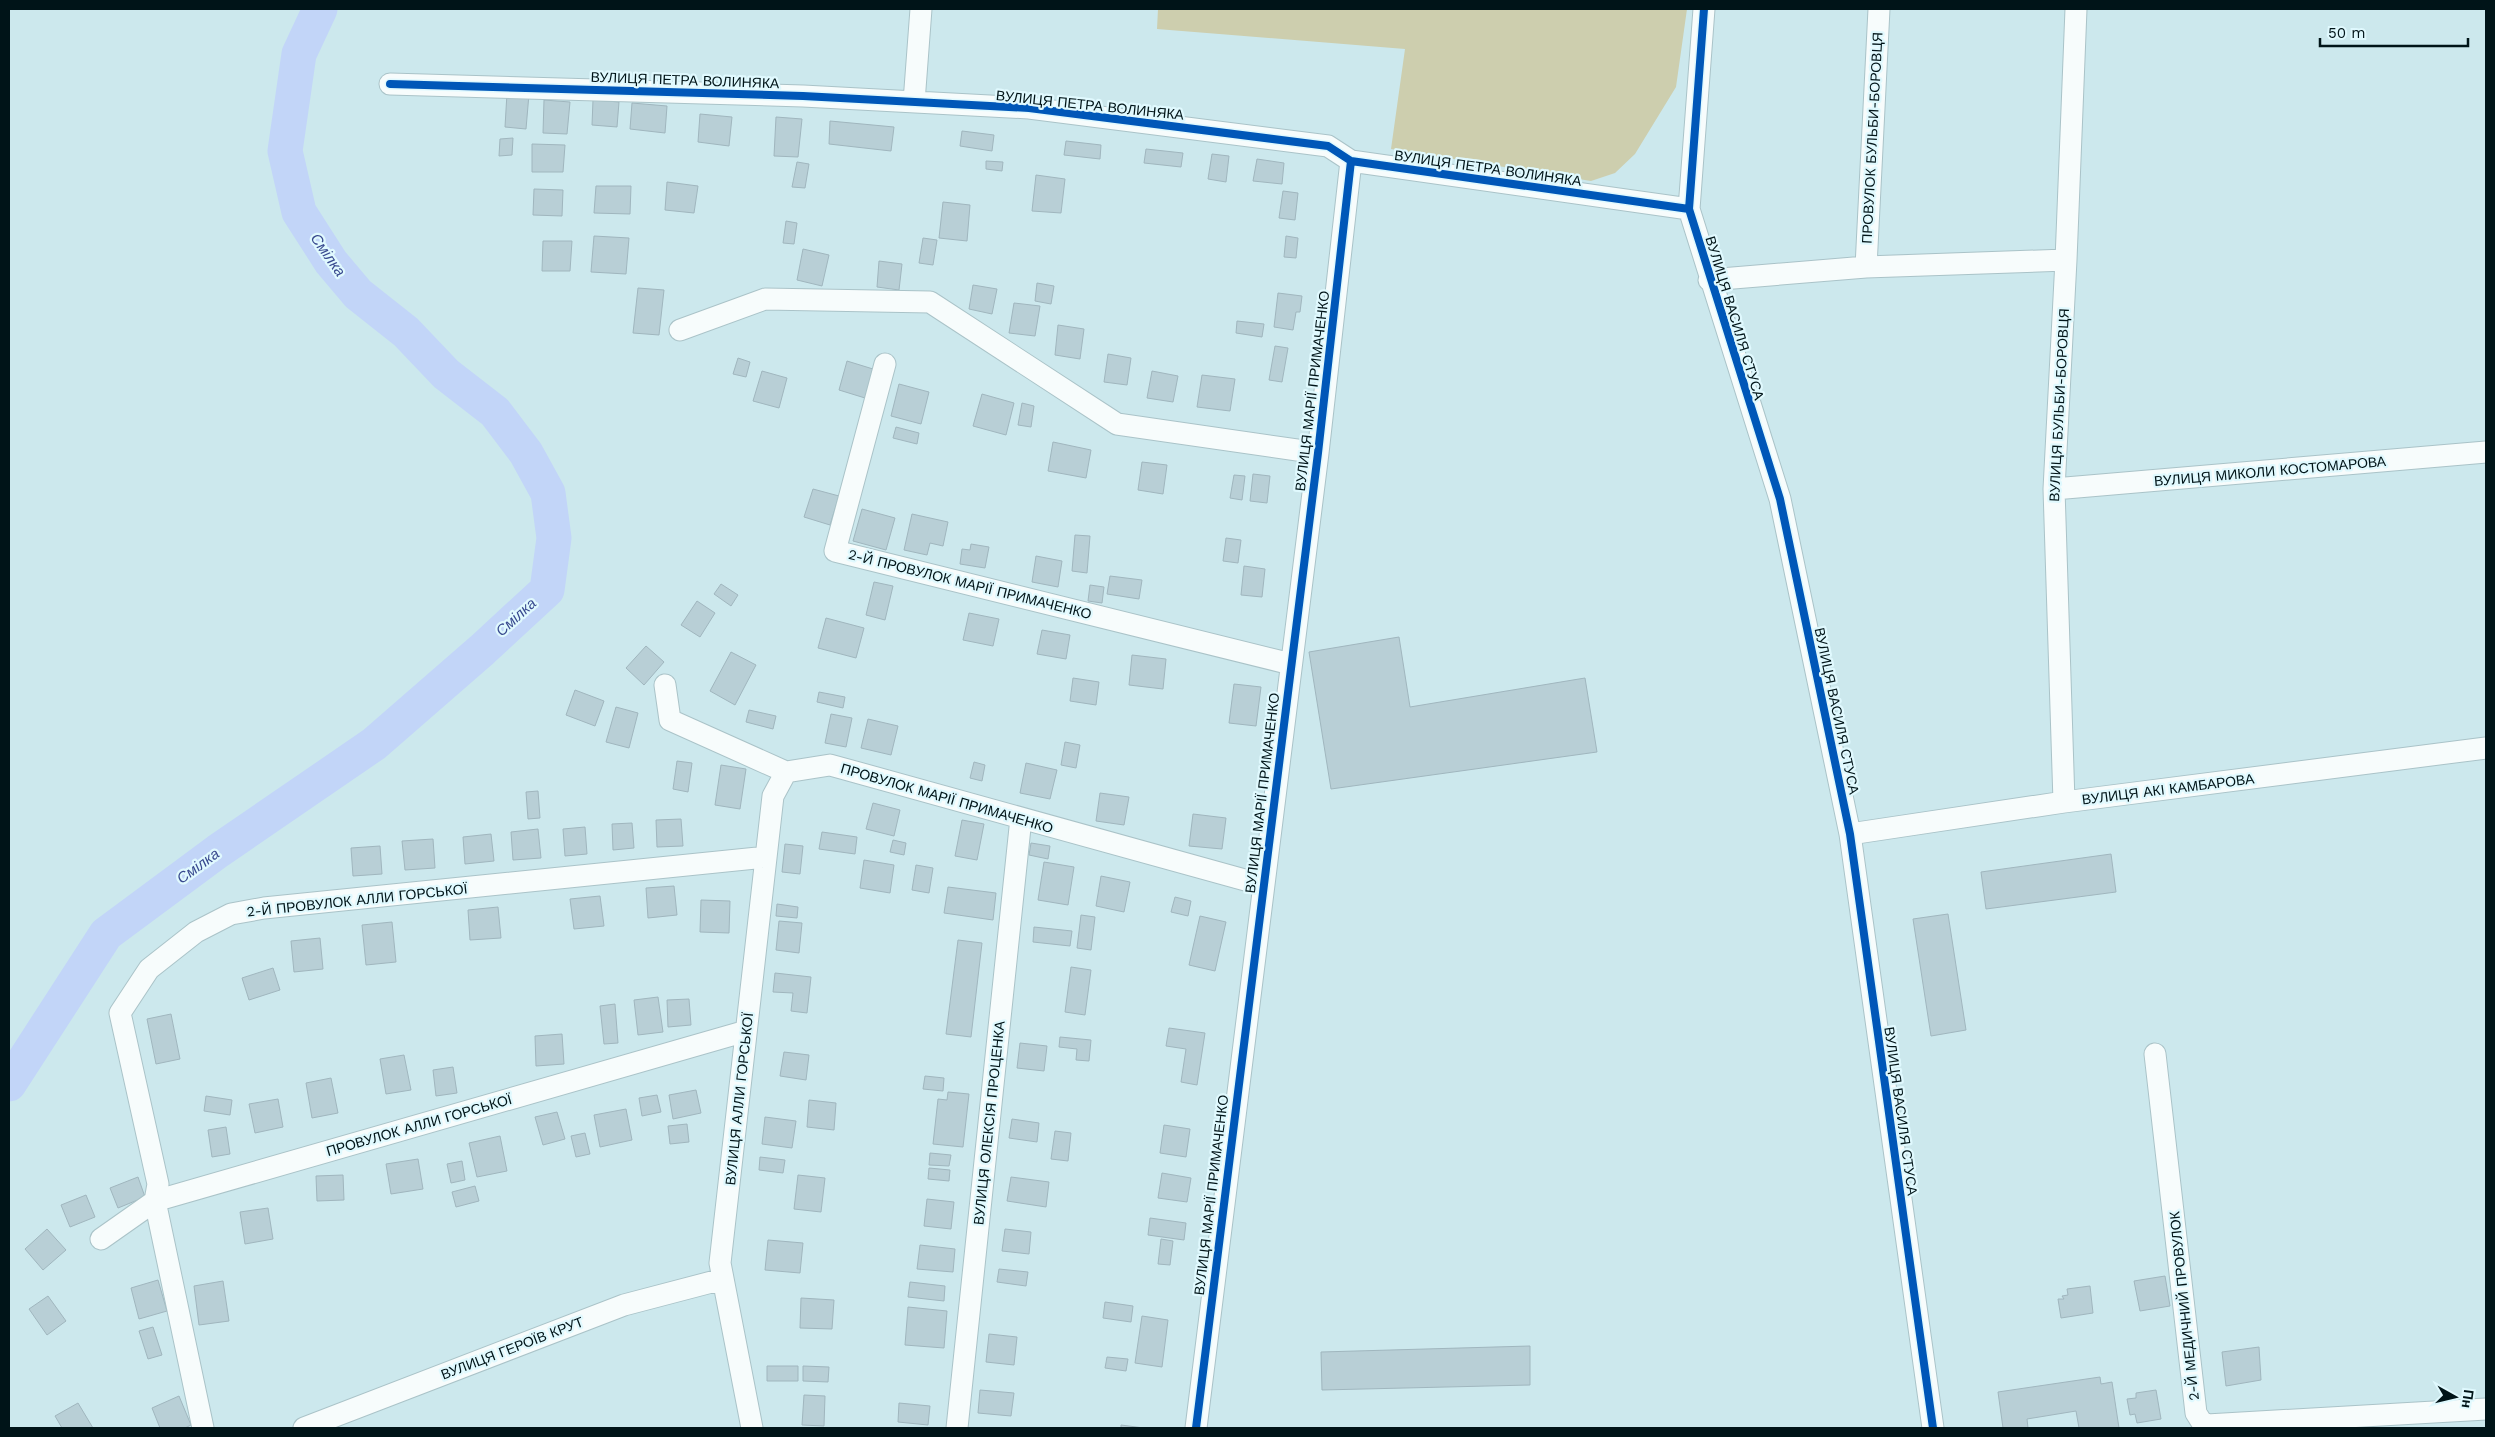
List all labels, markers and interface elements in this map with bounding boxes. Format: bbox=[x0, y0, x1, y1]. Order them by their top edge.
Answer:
scale bar bbox=[2320, 15, 2468, 47]
text: 50 m bbox=[2328, 24, 2365, 42]
street label: ПРОВУЛОК БУЛЬБИ-БОРОВЦЯ bbox=[1858, 32, 1886, 244]
street label: ВУЛИЦЯ ПЕТРА ВОЛИНЯКА bbox=[590, 69, 780, 91]
street label: ВУЛИЦЯ ПЕТРА ВОЛИНЯКА bbox=[995, 87, 1185, 123]
street label: ВУЛИЦЯ ПЕТРА ВОЛИНЯКА bbox=[1393, 147, 1583, 189]
water label: Смілка bbox=[307, 230, 349, 280]
street label: ВУЛИЦЯ ВАСИЛЯ СТУСА bbox=[1702, 234, 1768, 402]
street label: ВУЛИЦЯ МАРІЇ ПРИМАЧЕНКО bbox=[1292, 290, 1332, 492]
street label: ВУЛИЦЯ БУЛЬБИ-БОРОВЦЯ bbox=[2046, 308, 2072, 502]
street label: ВУЛИЦЯ МИКОЛИ КОСТОМАРОВА bbox=[2153, 453, 2387, 489]
street label: 2-Й ПРОВУЛОК МАРІЇ ПРИМАЧЕНКО bbox=[847, 545, 1094, 622]
water label: Смілка bbox=[492, 594, 540, 640]
street label: ВУЛИЦЯ ВАСИЛЯ СТУСА bbox=[1811, 626, 1863, 797]
street label: ВУЛИЦЯ МАРІЇ ПРИМАЧЕНКО bbox=[1242, 692, 1282, 894]
street label: ПРОВУЛОК МАРІЇ ПРИМАЧЕНКО bbox=[839, 760, 1055, 836]
street label: ВУЛИЦЯ АКІ КАМБАРОВА bbox=[2081, 770, 2256, 808]
water label: Смілка bbox=[173, 845, 223, 887]
street label: 2-Й ПРОВУЛОК АЛЛИ ГОРСЬКОЇ bbox=[246, 879, 468, 920]
street label: ВУЛИЦЯ АЛЛИ ГОРСЬКОЇ bbox=[722, 1012, 756, 1186]
street label: ВУЛИЦЯ ОЛЕКСІЯ ПРОЦЕНКА bbox=[970, 1019, 1008, 1226]
street label: ВУЛИЦЯ ВАСИЛЯ СТУСА bbox=[1881, 1026, 1921, 1197]
street label: ПРОВУЛОК АЛЛИ ГОРСЬКОЇ bbox=[324, 1091, 514, 1159]
street label: ВУЛИЦЯ МАРІЇ ПРИМАЧЕНКО bbox=[1191, 1094, 1231, 1296]
street label: 2-Й МЕДИЧНИЙ ПРОВУЛОК bbox=[2165, 1210, 2202, 1402]
street label: ВУЛИЦЯ ГЕРОЇВ КРУТ bbox=[439, 1313, 586, 1383]
north arrow bbox=[2430, 1372, 2480, 1422]
text: Пн bbox=[2459, 1389, 2477, 1409]

